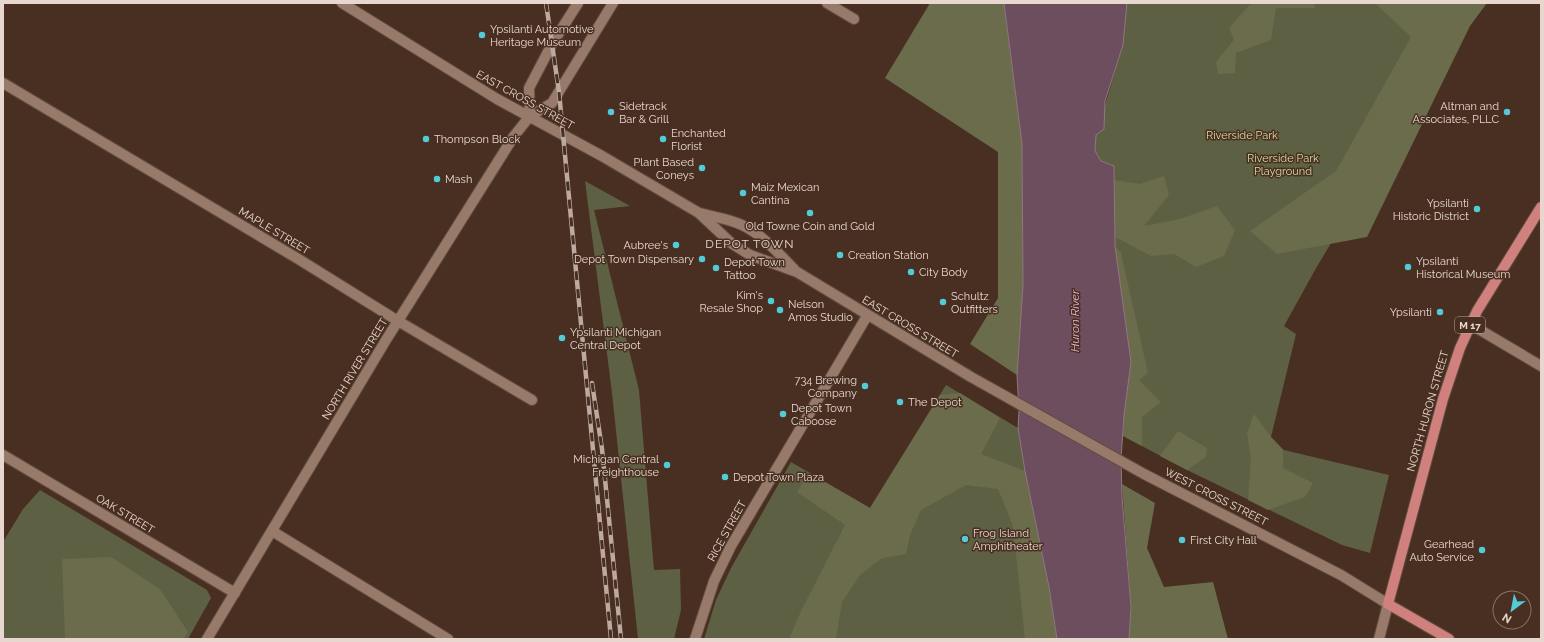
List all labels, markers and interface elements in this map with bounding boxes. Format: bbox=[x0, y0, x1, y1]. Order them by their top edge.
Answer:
place label: Ypsilanti Automotive Heritage Museum bbox=[490, 23, 594, 49]
marker: Ypsilanti Automotive Heritage Museum bbox=[477, 30, 487, 40]
street label: EAST CROSS STREET bbox=[474, 68, 576, 132]
place label: Sidetrack Bar & Grill bbox=[619, 100, 669, 126]
place label: Altman and Associates, PLLC bbox=[1413, 100, 1499, 126]
marker: Sidetrack Bar & Grill bbox=[606, 107, 616, 117]
marker: Altman and Associates, PLLC bbox=[1502, 107, 1512, 117]
place label: Enchanted Florist bbox=[671, 127, 726, 153]
park label: Riverside Park bbox=[1206, 129, 1278, 142]
place label: Thompson Block bbox=[434, 133, 521, 146]
marker: Thompson Block bbox=[421, 134, 431, 144]
marker: Enchanted Florist bbox=[658, 134, 668, 144]
park label: Riverside Park Playground bbox=[1247, 152, 1319, 178]
place label: Plant Based Coneys bbox=[633, 156, 694, 182]
marker: Plant Based Coneys bbox=[697, 163, 707, 173]
place label: Mash bbox=[445, 173, 472, 186]
marker: Mash bbox=[432, 174, 442, 184]
place label: Maiz Mexican Cantina bbox=[751, 181, 819, 207]
marker: Maiz Mexican Cantina bbox=[738, 188, 748, 198]
place label: Ypsilanti Historic District bbox=[1393, 197, 1469, 223]
marker: Ypsilanti Historic District bbox=[1472, 204, 1482, 214]
street label: MAPLE STREET bbox=[236, 205, 312, 257]
marker: Old Towne Coin and Gold bbox=[805, 208, 815, 218]
place label: Old Towne Coin and Gold bbox=[745, 220, 875, 233]
district label: DEPOT TOWN bbox=[705, 237, 795, 251]
place label: Aubree's bbox=[624, 239, 668, 252]
marker: Aubree's bbox=[671, 240, 681, 250]
place label: Creation Station bbox=[848, 249, 929, 262]
marker: Creation Station bbox=[835, 250, 845, 260]
place label: Depot Town Dispensary bbox=[574, 253, 694, 266]
marker: Depot Town Dispensary bbox=[697, 254, 707, 264]
place label: Ypsilanti Historical Museum bbox=[1416, 255, 1510, 281]
place label: Depot Town Tattoo bbox=[724, 256, 785, 282]
marker: Ypsilanti Historical Museum bbox=[1403, 262, 1413, 272]
marker: Depot Town Tattoo bbox=[711, 263, 721, 273]
place label: City Body bbox=[919, 266, 968, 279]
marker: City Body bbox=[906, 267, 916, 277]
place label: Kim's Resale Shop bbox=[700, 289, 763, 315]
water label: Huron River bbox=[1068, 289, 1082, 352]
place label: Schultz Outfitters bbox=[951, 290, 998, 316]
street label: EAST CROSS STREET bbox=[860, 293, 961, 361]
marker: Kim's Resale Shop bbox=[766, 296, 776, 306]
marker: Schultz Outfitters bbox=[938, 297, 948, 307]
place label: Nelson Amos Studio bbox=[788, 298, 853, 324]
marker: Nelson Amos Studio bbox=[775, 305, 785, 315]
place label: Ypsilanti bbox=[1390, 306, 1432, 319]
marker: Ypsilanti bbox=[1435, 307, 1445, 317]
street label: NORTH RIVER STREET bbox=[319, 316, 391, 422]
road number: M 17 bbox=[1455, 317, 1485, 333]
place label: Ypsilanti Michigan Central Depot bbox=[570, 326, 661, 352]
marker: Ypsilanti Michigan Central Depot bbox=[557, 333, 567, 343]
street label: NORTH HURON STREET bbox=[1404, 349, 1452, 473]
place label: 734 Brewing Company bbox=[795, 374, 857, 400]
marker: 734 Brewing Company bbox=[860, 381, 870, 391]
place label: The Depot bbox=[908, 396, 962, 409]
marker: The Depot bbox=[895, 397, 905, 407]
place label: Depot Town Caboose bbox=[791, 402, 852, 428]
marker: Depot Town Caboose bbox=[778, 409, 788, 419]
place label: Michigan Central Freighthouse bbox=[573, 453, 660, 479]
marker: Michigan Central Freighthouse bbox=[662, 460, 672, 470]
street label: WEST CROSS STREET bbox=[1162, 465, 1270, 529]
place label: Depot Town Plaza bbox=[733, 471, 824, 484]
marker: Depot Town Plaza bbox=[720, 472, 730, 482]
street label: OAK STREET bbox=[93, 491, 157, 537]
street label: RICE STREET bbox=[705, 498, 749, 564]
place label: Frog Island Amphitheater bbox=[973, 527, 1043, 553]
marker: Frog Island Amphitheater bbox=[960, 534, 970, 544]
place label: First City Hall bbox=[1190, 534, 1257, 547]
marker: First City Hall bbox=[1177, 535, 1187, 545]
place label: Gearhead Auto Service bbox=[1410, 538, 1475, 564]
marker: Gearhead Auto Service bbox=[1477, 545, 1487, 555]
north arrow bbox=[1492, 590, 1532, 630]
text: N bbox=[1500, 610, 1514, 626]

